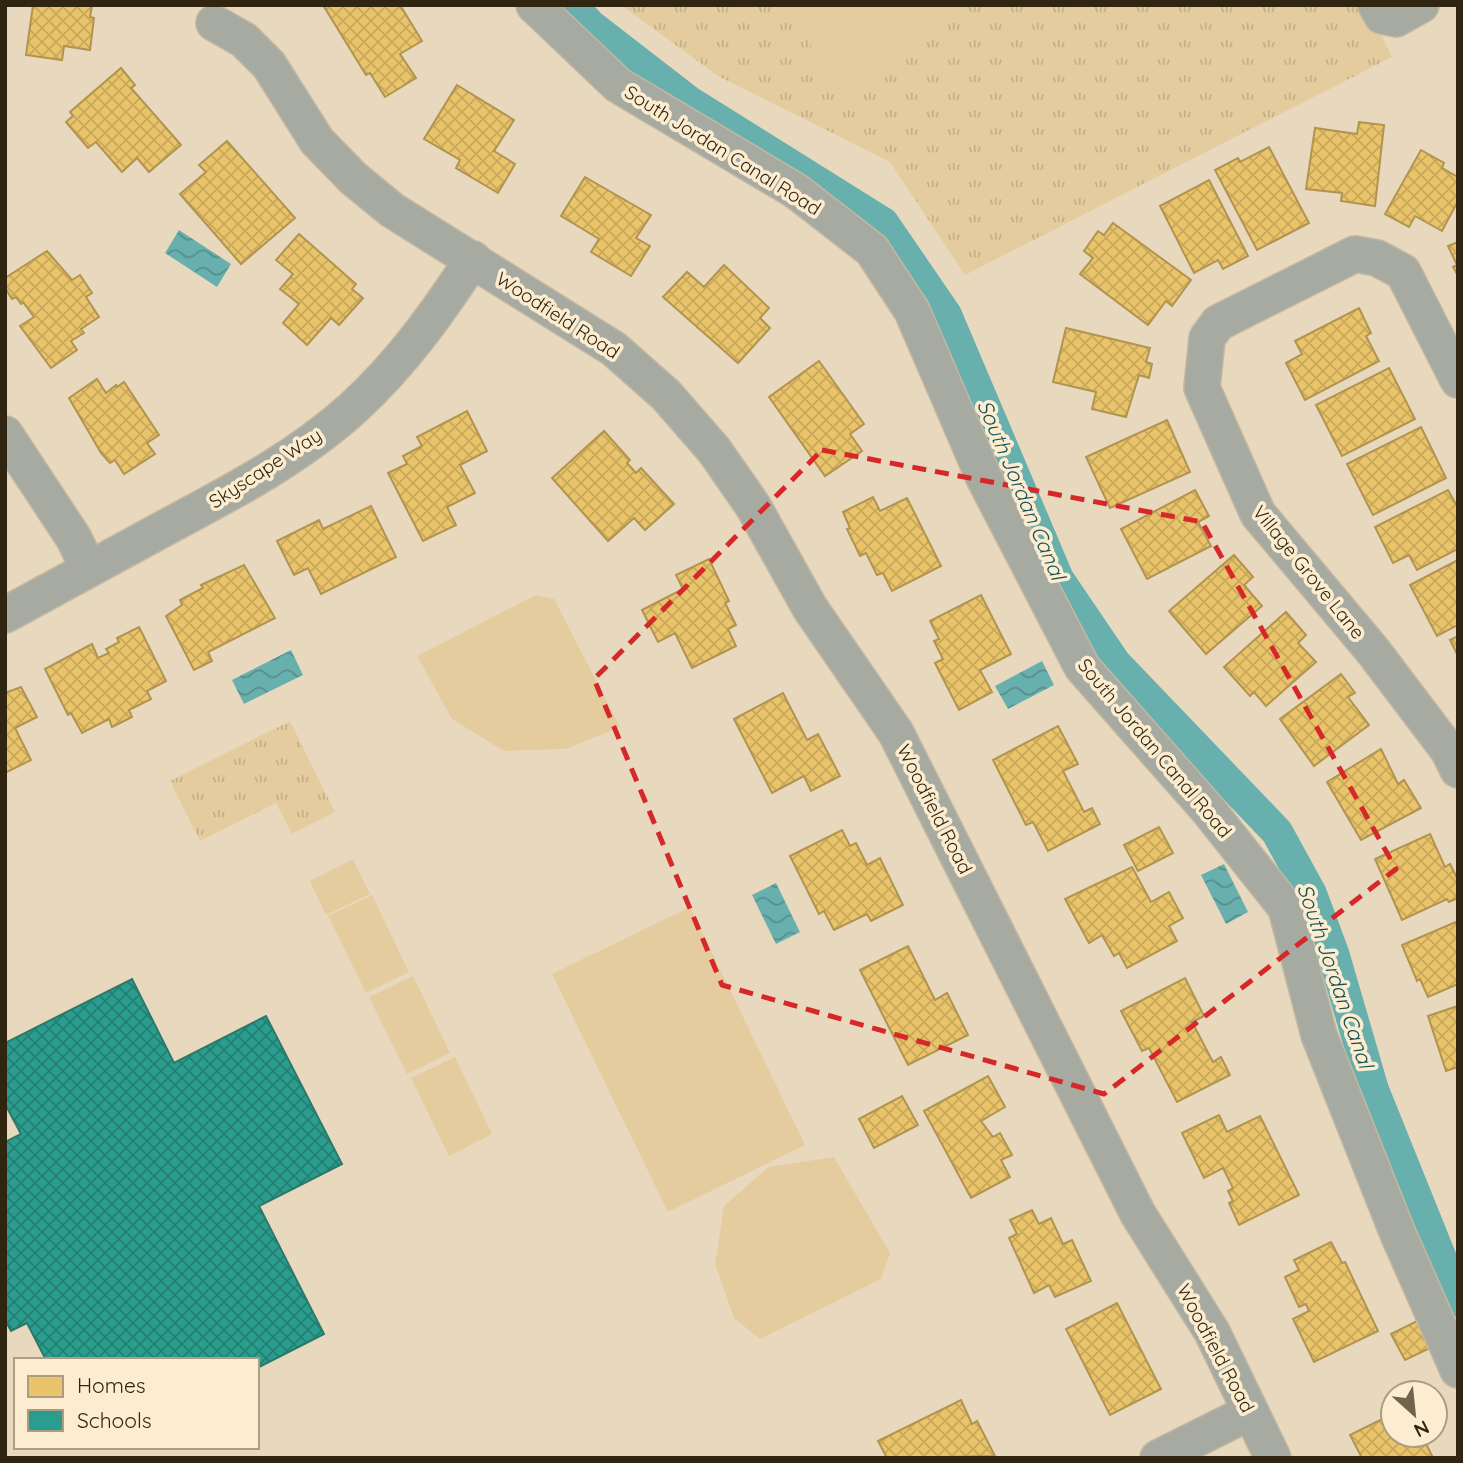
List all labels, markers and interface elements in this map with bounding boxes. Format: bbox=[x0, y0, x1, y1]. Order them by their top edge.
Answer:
street label: South Jordan Canal Road bbox=[620, 80, 826, 220]
street label: Woodfield Road bbox=[492, 266, 624, 364]
water label: South Jordan Canal bbox=[972, 396, 1072, 586]
street label: Skyscape Way bbox=[204, 423, 326, 513]
street label: Village Grove Lane bbox=[1248, 500, 1370, 644]
street label: South Jordan Canal Road bbox=[1073, 653, 1237, 843]
street label: Woodfield Road bbox=[892, 740, 978, 878]
water label: South Jordan Canal bbox=[1292, 880, 1380, 1073]
street label: Woodfield Road bbox=[1172, 1280, 1260, 1416]
legend bbox=[14, 1358, 259, 1449]
text: Homes bbox=[77, 1372, 146, 1398]
north arrow bbox=[1379, 1379, 1449, 1449]
text: Schools bbox=[77, 1407, 152, 1433]
text: N bbox=[1410, 1415, 1433, 1443]

